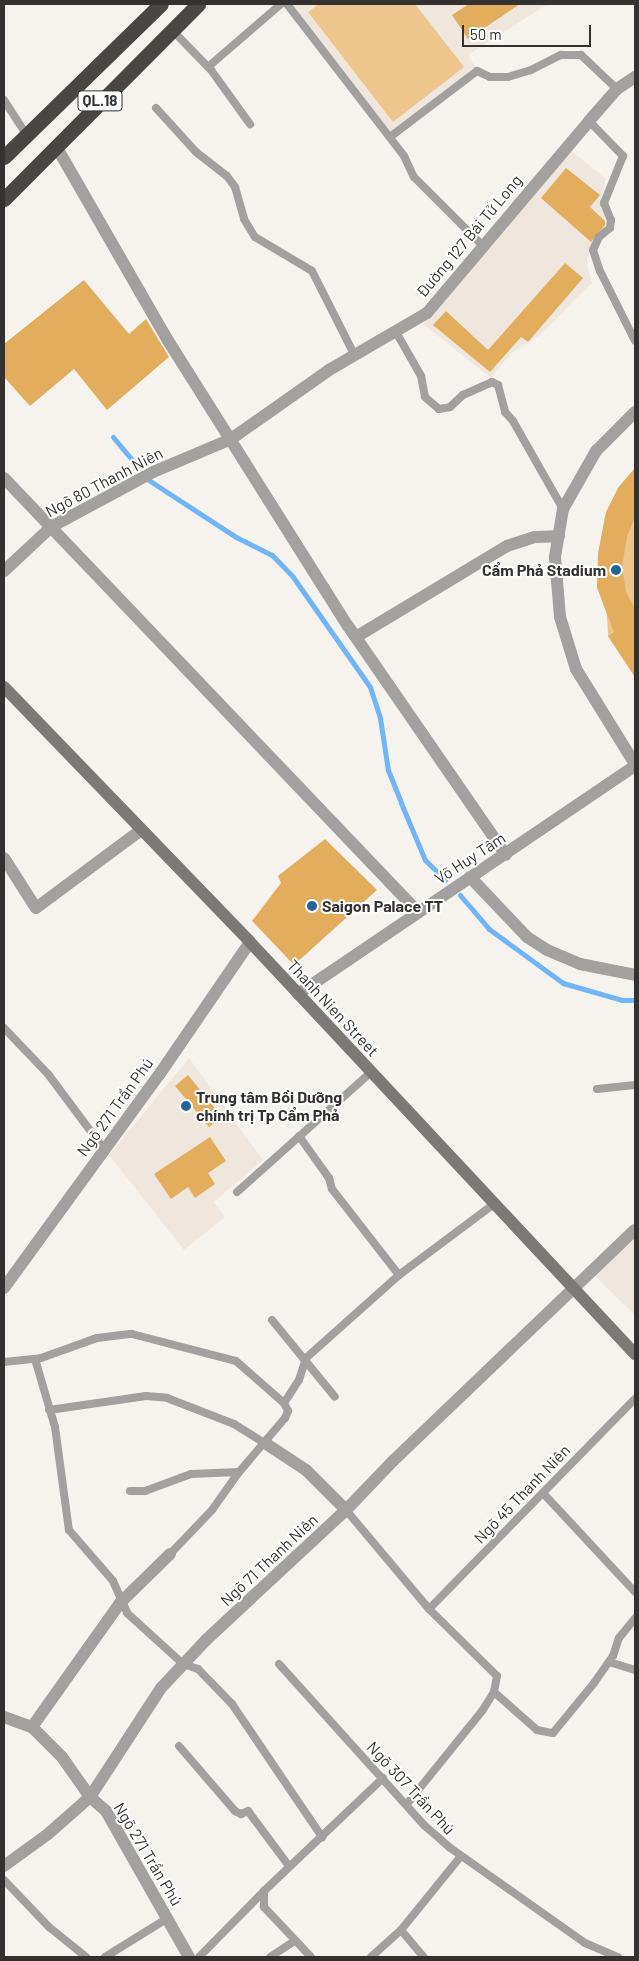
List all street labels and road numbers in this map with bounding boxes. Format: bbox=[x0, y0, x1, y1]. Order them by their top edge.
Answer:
road number: QL.18 bbox=[78, 88, 122, 114]
street label: Đường 127 Bái Tử Long bbox=[412, 171, 526, 301]
street label: Ngõ 80 Thanh Niên bbox=[42, 443, 166, 521]
street label: Võ Huy Tâm bbox=[431, 828, 509, 888]
street label: Thanh Nien Street bbox=[283, 956, 383, 1060]
street label: Ngõ 271 Trần Phú bbox=[73, 1054, 157, 1160]
street label: Ngõ 45 Thanh Niên bbox=[470, 1441, 574, 1547]
street label: Ngõ 71 Thanh Niên bbox=[216, 1510, 322, 1610]
street label: Ngõ 307 Trần Phú bbox=[363, 1738, 459, 1838]
street label: Ngõ 271 Trần Phú bbox=[110, 1799, 186, 1909]

